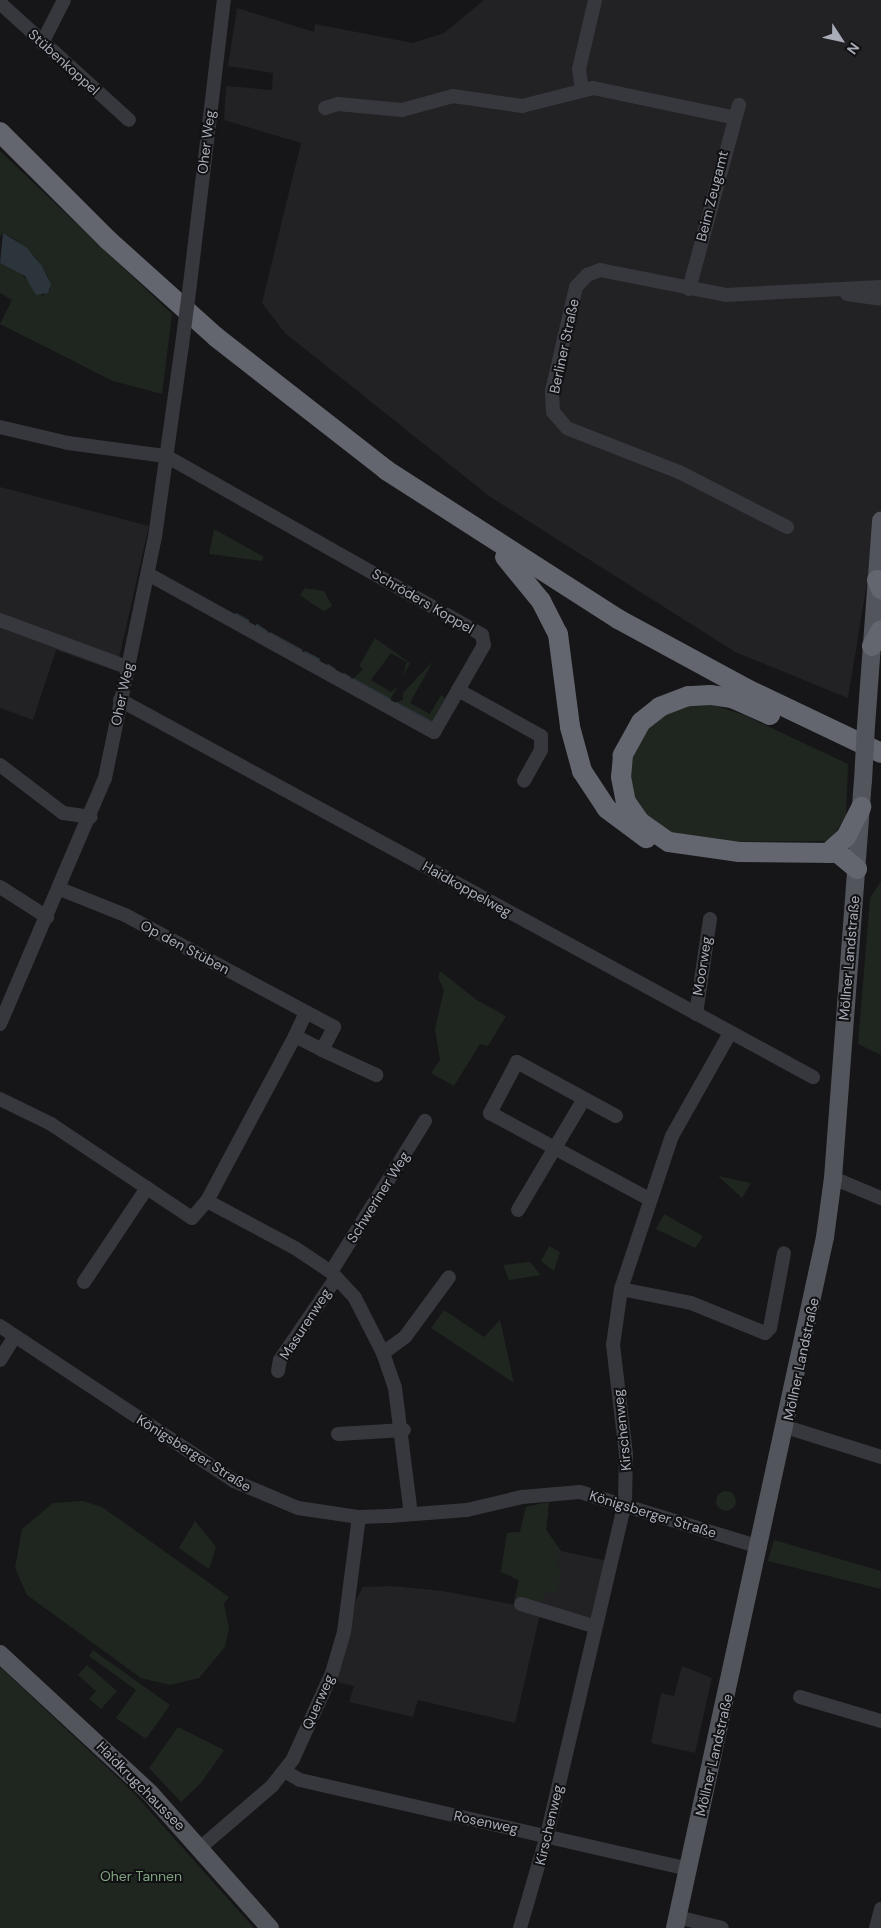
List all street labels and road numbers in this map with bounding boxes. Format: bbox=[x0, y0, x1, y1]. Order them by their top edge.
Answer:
street label: Stübenkoppel bbox=[25, 26, 103, 98]
street label: Oher Weg bbox=[194, 109, 218, 175]
street label: Beim Zeugamt bbox=[693, 149, 731, 243]
street label: Berliner Straße bbox=[546, 297, 582, 395]
street label: Schröders Koppel bbox=[369, 565, 477, 637]
street label: Oher Weg bbox=[107, 661, 137, 727]
street label: Haidkoppelweg bbox=[420, 858, 514, 920]
street label: Möllner Landstraße bbox=[835, 895, 863, 1021]
street label: Op den Stüben bbox=[138, 917, 232, 977]
street label: Moorweg bbox=[689, 935, 715, 997]
street label: Schweriner Weg bbox=[343, 1148, 413, 1246]
street label: Masurenweg bbox=[276, 1285, 334, 1363]
street label: Möllner Landstraße bbox=[780, 1296, 822, 1422]
street label: Kirschenweg bbox=[609, 1388, 635, 1472]
street label: Königsberger Straße bbox=[134, 1411, 254, 1495]
street label: Königsberger Straße bbox=[588, 1487, 718, 1541]
street label: Querweg bbox=[299, 1672, 337, 1732]
street label: Möllner Landstraße bbox=[692, 1692, 736, 1818]
street label: Haidkrugchaussee bbox=[93, 1738, 189, 1834]
street label: Kirschenweg bbox=[532, 1783, 566, 1867]
street label: Rosenweg bbox=[452, 1807, 520, 1837]

